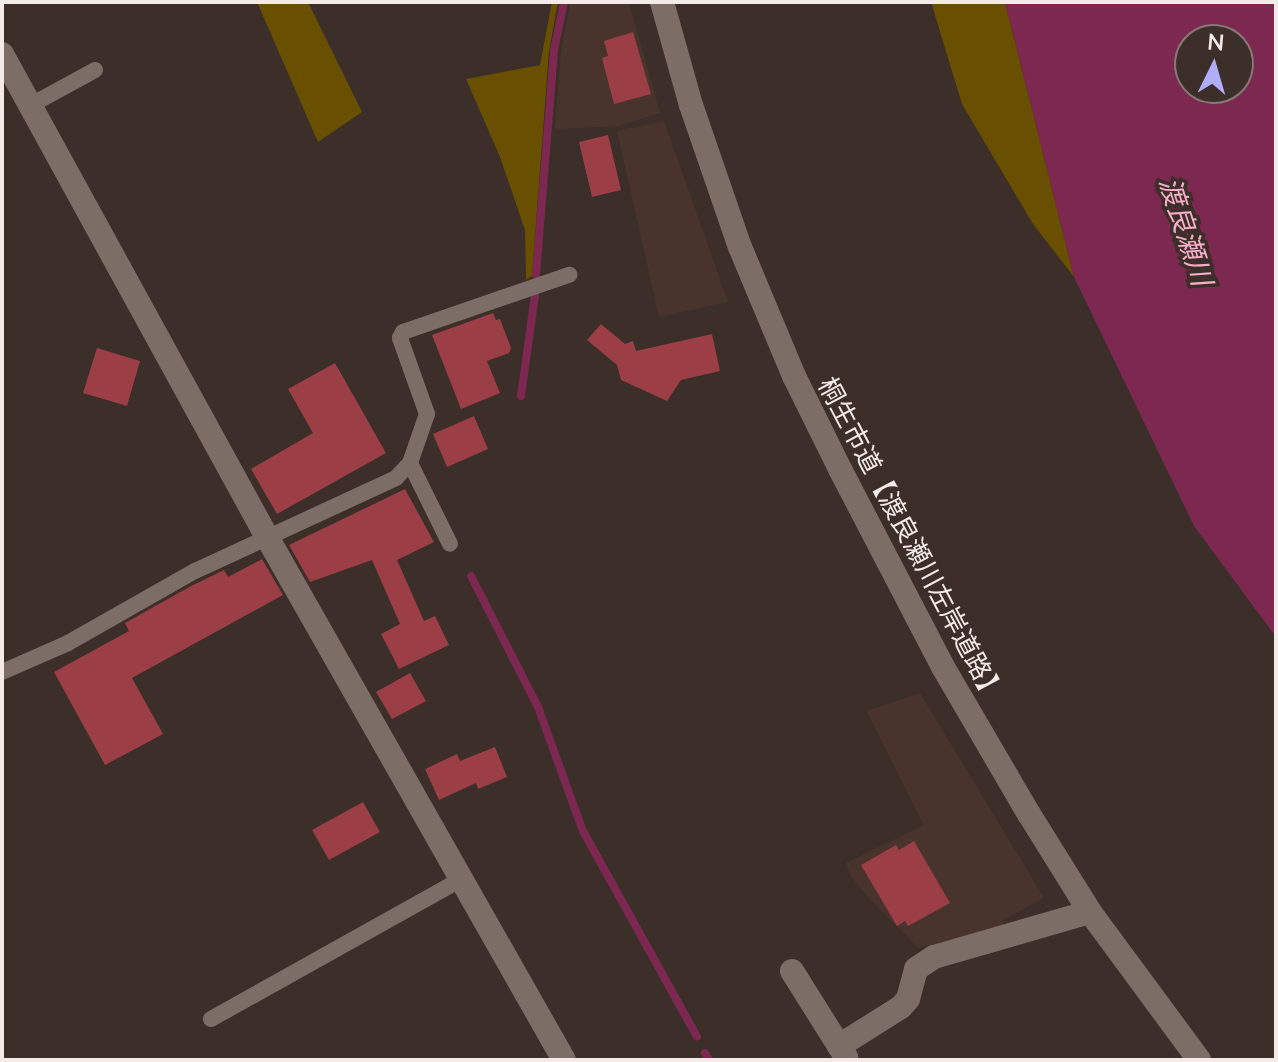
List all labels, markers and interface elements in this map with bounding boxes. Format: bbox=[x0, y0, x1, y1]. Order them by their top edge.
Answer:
north arrow bbox=[1174, 24, 1254, 104]
text: N bbox=[1206, 27, 1226, 56]
water label: 渡良瀬川 bbox=[1154, 173, 1220, 289]
street label: 桐生市道【渡良瀬川左岸道路】 bbox=[812, 372, 1010, 708]

